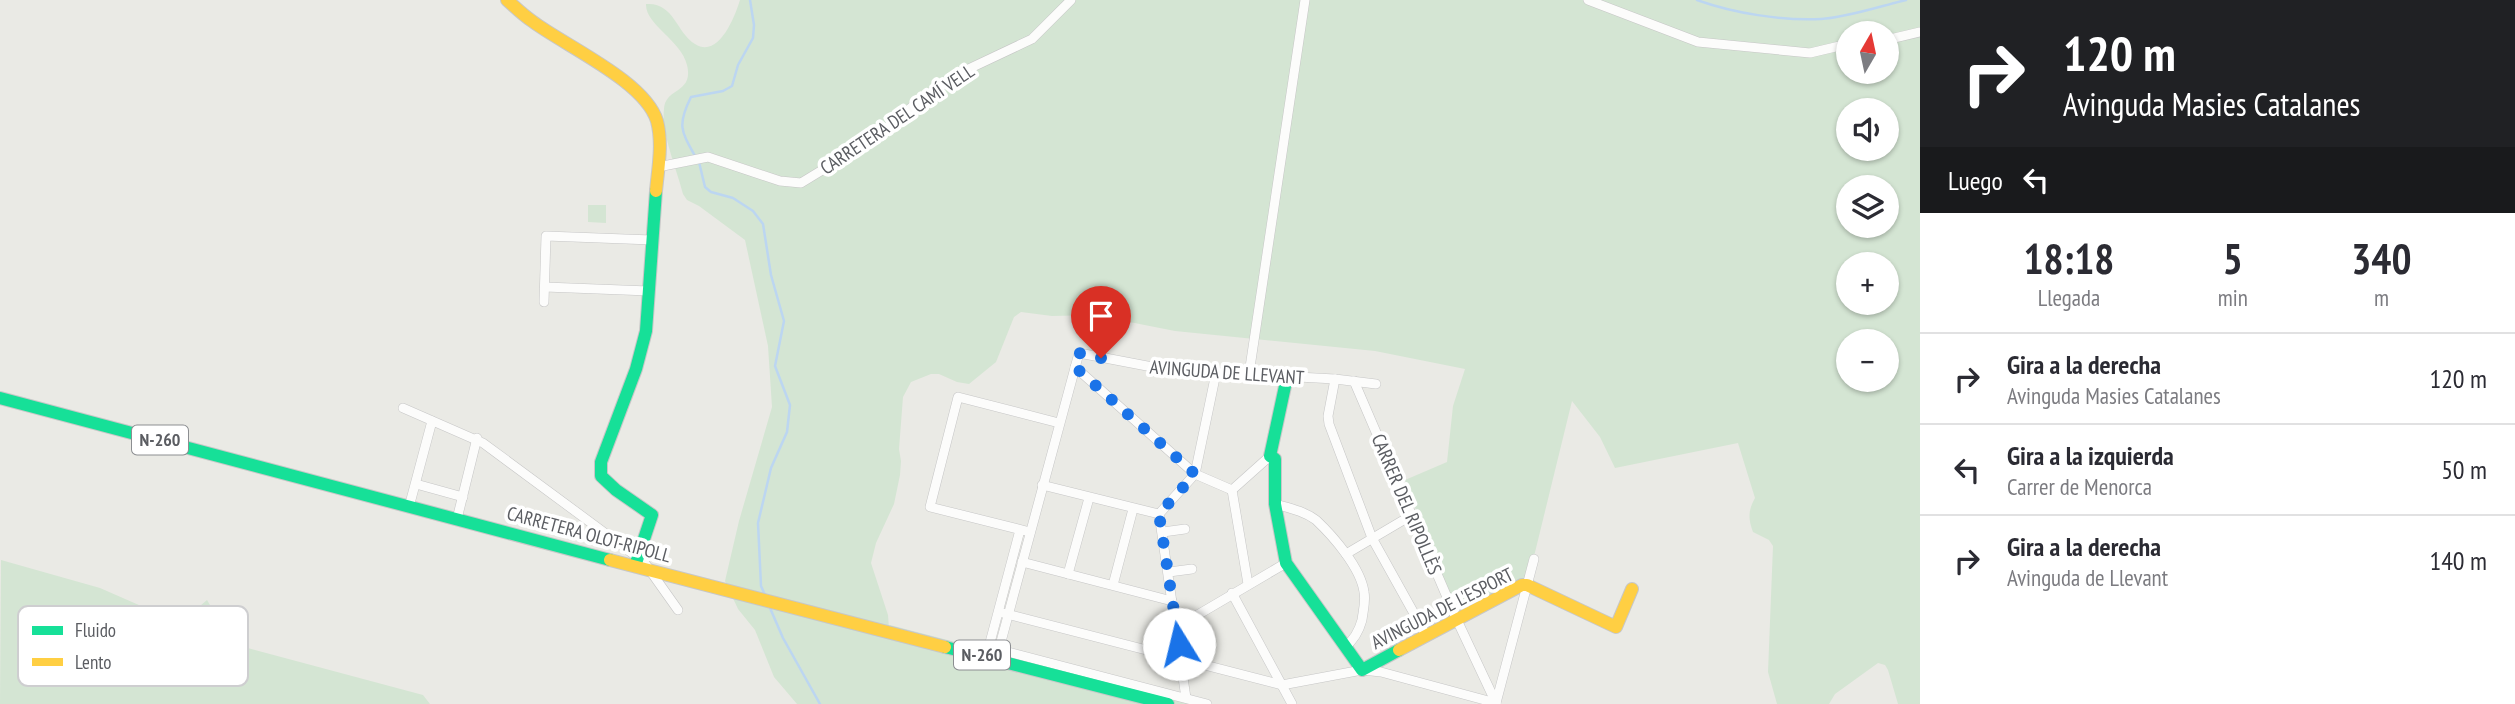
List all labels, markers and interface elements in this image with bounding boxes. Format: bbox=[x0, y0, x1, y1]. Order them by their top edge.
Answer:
north arrow bbox=[1836, 21, 1899, 84]
map controls bbox=[1836, 21, 1899, 392]
text: 120 m bbox=[2063, 21, 2176, 85]
icon: right bbox=[1948, 28, 2039, 119]
street label: CARRETERA DEL CAMÍ VELL bbox=[815, 58, 979, 179]
text: Avinguda Masies Catalanes bbox=[2063, 83, 2360, 125]
button: sound bbox=[1836, 98, 1899, 161]
icon: left bbox=[2017, 161, 2055, 199]
text: Luego bbox=[1948, 164, 2003, 197]
button: layers bbox=[1836, 175, 1899, 238]
text: 18:18 bbox=[2023, 231, 2114, 286]
text: 5 bbox=[2223, 231, 2243, 286]
text: 340 bbox=[2351, 231, 2412, 286]
button: + bbox=[1836, 252, 1899, 315]
text: Llegada bbox=[2038, 283, 2100, 312]
text: min bbox=[2218, 283, 2248, 312]
text: m bbox=[2374, 283, 2389, 312]
pin bbox=[1071, 286, 1131, 358]
icon: arrive bbox=[1082, 297, 1120, 335]
button: − bbox=[1836, 329, 1899, 392]
text: Gira a la derecha bbox=[2007, 348, 2161, 381]
street label: AVINGUDA DE LLEVANT bbox=[1149, 355, 1306, 389]
icon: right bbox=[1948, 360, 1986, 398]
text: 120 m bbox=[2429, 362, 2487, 395]
text: Avinguda Masies Catalanes bbox=[2007, 381, 2221, 410]
road number: N-260 bbox=[132, 426, 188, 454]
street label: CARRER DEL RIPOLLÈS bbox=[1367, 430, 1447, 578]
text: Gira a la izquierda bbox=[2007, 439, 2174, 472]
icon: left bbox=[1948, 451, 1986, 489]
text: 50 m bbox=[2441, 453, 2487, 486]
text: Carrer de Menorca bbox=[2007, 472, 2152, 501]
street label: CARRETERA OLOT-RIPOLL bbox=[505, 501, 674, 567]
text: Gira a la derecha bbox=[2007, 530, 2161, 563]
icon: right bbox=[1948, 542, 1986, 580]
text: 140 m bbox=[2429, 544, 2487, 577]
street label: AVINGUDA DE L'ESPORT bbox=[1367, 562, 1517, 654]
text: Avinguda de Llevant bbox=[2007, 563, 2168, 592]
legend bbox=[18, 606, 248, 686]
position arrow bbox=[1142, 607, 1216, 681]
text: Fluido bbox=[75, 618, 116, 642]
road number: N-260 bbox=[954, 640, 1010, 670]
text: Lento bbox=[75, 650, 112, 674]

